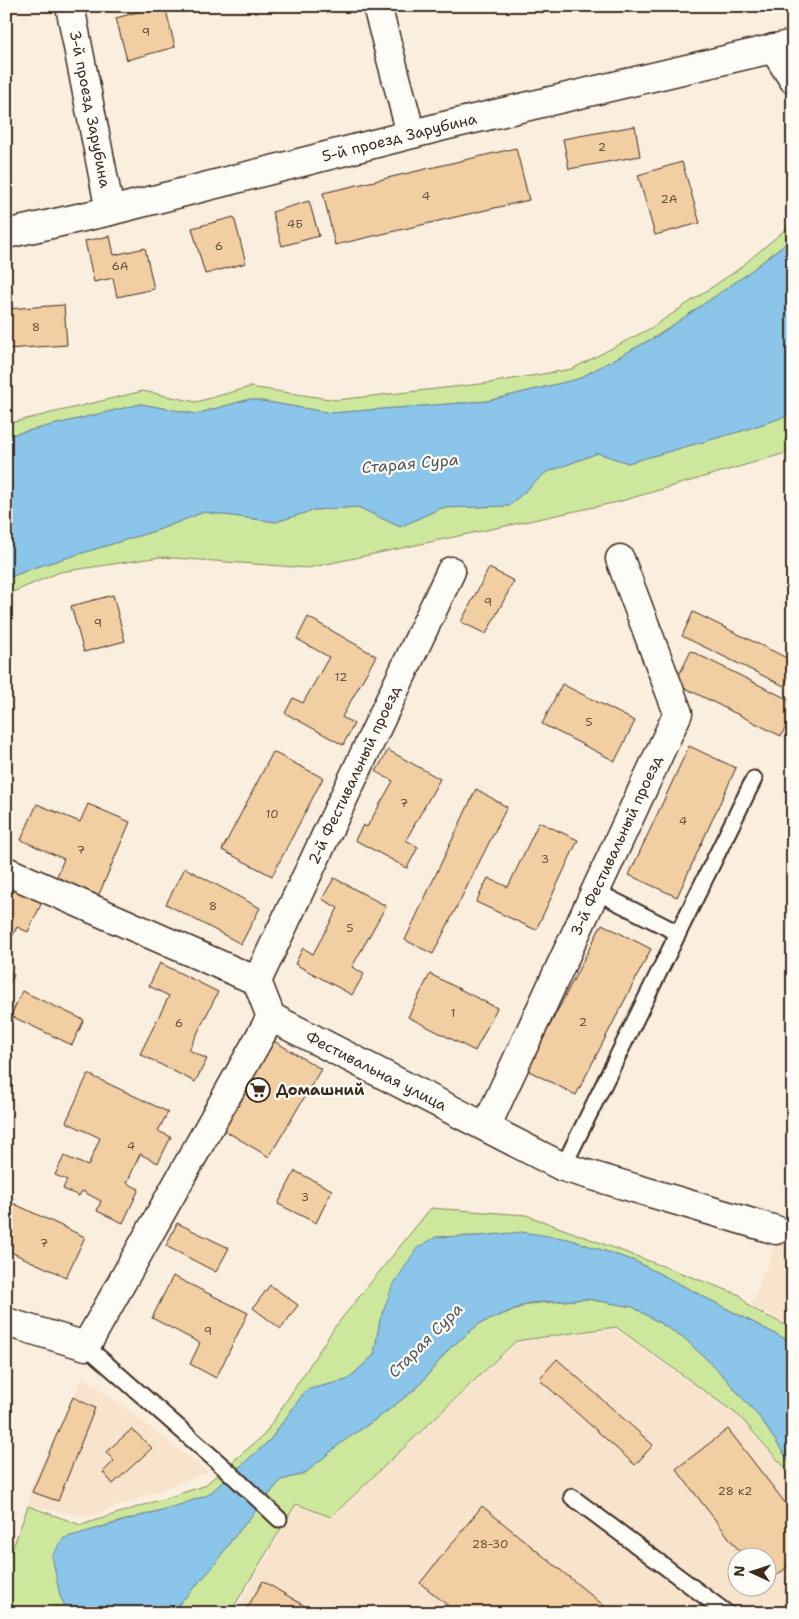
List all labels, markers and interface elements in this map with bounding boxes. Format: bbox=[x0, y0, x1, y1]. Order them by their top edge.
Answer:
house number: 9 bbox=[142, 24, 150, 40]
street label: 3-й проезд Зарубина bbox=[65, 29, 115, 190]
street label: 5-й проезд Зарубина bbox=[320, 108, 479, 167]
house number: 2 bbox=[598, 139, 606, 155]
house number: 4 bbox=[422, 188, 430, 204]
house number: 2А bbox=[660, 191, 678, 207]
house number: 4Б bbox=[287, 216, 303, 232]
house number: 6 bbox=[215, 238, 223, 254]
house number: 6А bbox=[111, 258, 129, 274]
house number: 8 bbox=[32, 319, 40, 335]
water label: Старая Сура bbox=[360, 449, 460, 478]
house number: 9 bbox=[484, 594, 492, 610]
house number: 9 bbox=[94, 615, 102, 631]
house number: 12 bbox=[335, 669, 347, 685]
street label: 2-й Фестивальный проезд bbox=[304, 682, 406, 868]
house number: 5 bbox=[585, 714, 593, 730]
street label: 3-й Фестивальный проезд bbox=[566, 752, 667, 939]
house number: 7 bbox=[400, 795, 408, 811]
house number: 10 bbox=[265, 806, 279, 822]
house number: 4 bbox=[679, 813, 687, 829]
house number: 7 bbox=[77, 842, 85, 858]
house number: 3 bbox=[541, 851, 549, 867]
house number: 8 bbox=[209, 898, 217, 914]
house number: 5 bbox=[346, 920, 354, 936]
house number: 1 bbox=[450, 1005, 456, 1021]
house number: 2 bbox=[579, 1014, 587, 1030]
house number: 6 bbox=[175, 1015, 183, 1031]
street label: Фестивальная улица bbox=[302, 1027, 451, 1116]
supermarket icon: Домашний bbox=[245, 1077, 271, 1103]
place label: Домашний bbox=[276, 1080, 365, 1100]
house number: 4 bbox=[127, 1138, 135, 1154]
house number: 3 bbox=[301, 1189, 309, 1205]
house number: 7 bbox=[40, 1235, 48, 1251]
water label: Старая Сура bbox=[383, 1298, 467, 1382]
house number: 9 bbox=[204, 1323, 212, 1339]
house number: 28 к2 bbox=[718, 1483, 752, 1499]
house number: 28-30 bbox=[472, 1536, 508, 1552]
north arrow bbox=[726, 1546, 776, 1596]
text: N bbox=[730, 1565, 748, 1577]

